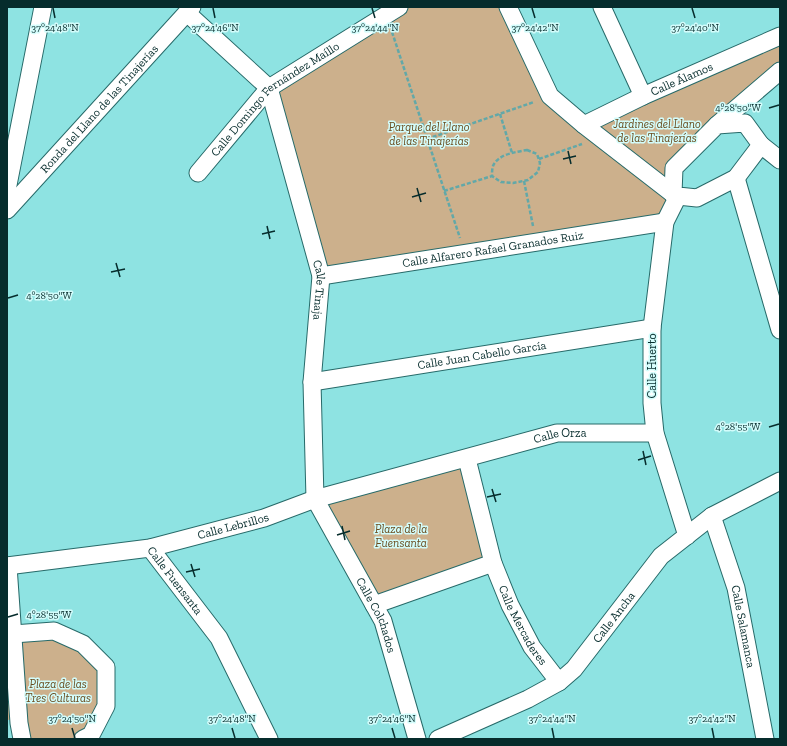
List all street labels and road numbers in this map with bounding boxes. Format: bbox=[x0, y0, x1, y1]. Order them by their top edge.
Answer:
street label: Calle Domingo Fernández Maíllo bbox=[208, 39, 342, 159]
street label: Ronda del Llano de las Tinajerías bbox=[37, 42, 161, 176]
street label: Calle Álamos bbox=[648, 59, 715, 99]
street label: Calle Alfarero Rafael Granados Ruiz bbox=[401, 228, 585, 270]
street label: Calle Tinaja bbox=[310, 258, 328, 321]
street label: Calle Huerto bbox=[645, 333, 659, 399]
street label: Calle Juan Cabello García bbox=[416, 338, 548, 372]
street label: Calle Orza bbox=[532, 426, 587, 446]
street label: Calle Lebrillos bbox=[196, 510, 271, 542]
street label: Calle Fuensanta bbox=[144, 544, 206, 618]
street label: Calle Colchados bbox=[353, 575, 399, 654]
street label: Calle Mercaderes bbox=[496, 583, 550, 668]
street label: Calle Salamanca bbox=[729, 584, 758, 669]
street label: Calle Ancha bbox=[590, 589, 638, 646]

